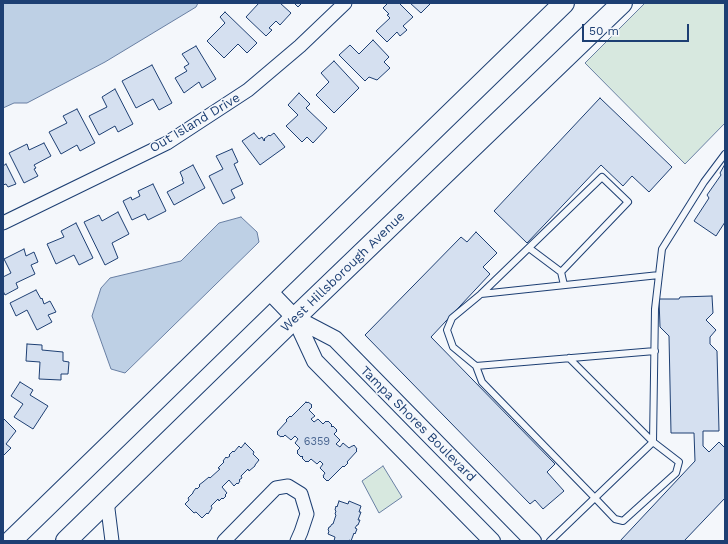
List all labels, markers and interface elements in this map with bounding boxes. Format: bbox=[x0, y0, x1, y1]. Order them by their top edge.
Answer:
scale bar bbox=[584, 16, 691, 42]
text: 50 m bbox=[589, 24, 619, 38]
street label: Out Island Drive bbox=[147, 90, 243, 156]
street label: West Hillsborough Avenue bbox=[278, 209, 408, 335]
street label: Tampa Shores Boulevard bbox=[357, 363, 479, 485]
house number: 6359 bbox=[304, 435, 330, 449]

